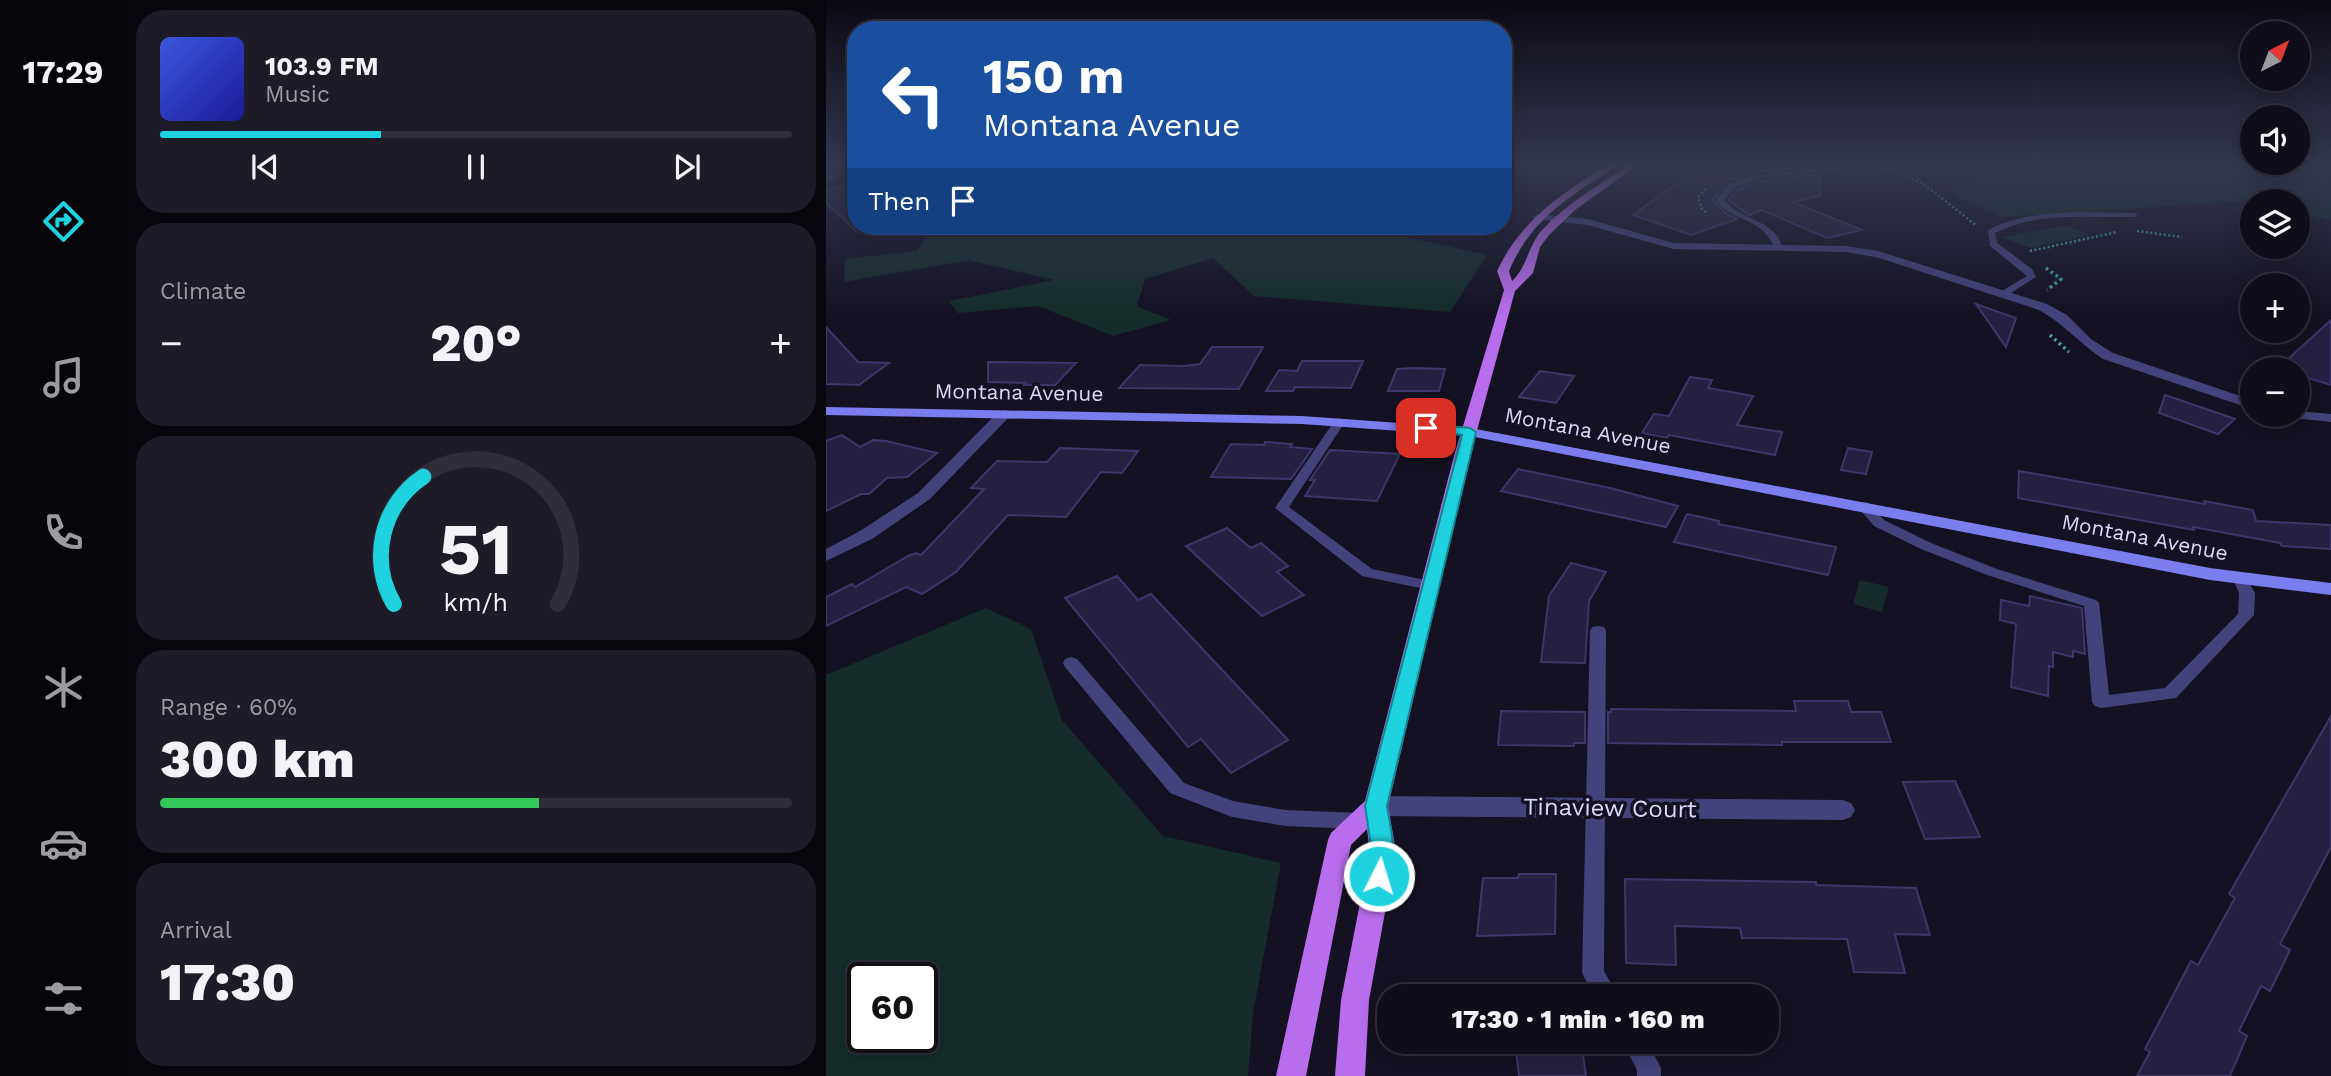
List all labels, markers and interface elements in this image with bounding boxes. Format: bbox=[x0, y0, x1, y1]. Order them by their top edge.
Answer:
north arrow bbox=[2240, 21, 2310, 91]
map controls bbox=[2240, 21, 2310, 427]
text: 150 m bbox=[983, 47, 1124, 105]
icon: left bbox=[868, 49, 959, 140]
text: 103.9 FM bbox=[265, 51, 379, 81]
text: 17:29 bbox=[22, 53, 104, 91]
text: Music bbox=[265, 81, 330, 108]
button: sound bbox=[2240, 105, 2310, 175]
text: Montana Avenue bbox=[983, 106, 1240, 144]
icon: previous bbox=[246, 148, 284, 186]
icon: pause bbox=[457, 148, 495, 186]
icon: next bbox=[668, 148, 706, 186]
icon: arrive bbox=[944, 182, 982, 220]
text: Then bbox=[868, 186, 930, 216]
button: layers bbox=[2240, 189, 2310, 259]
icon: directions bbox=[39, 197, 88, 246]
button: + bbox=[2240, 273, 2310, 343]
text: Climate bbox=[160, 278, 246, 305]
text: 20° bbox=[430, 313, 522, 374]
text: − bbox=[160, 321, 183, 365]
text: + bbox=[769, 321, 792, 365]
icon: music bbox=[39, 353, 88, 402]
button: − bbox=[2240, 357, 2310, 427]
street label: Montana Avenue bbox=[934, 378, 1104, 406]
pin bbox=[1396, 398, 1456, 458]
street label: Montana Avenue bbox=[1503, 402, 1673, 458]
icon: arrive bbox=[1407, 409, 1445, 447]
text: 51 bbox=[439, 506, 513, 592]
icon: phone bbox=[39, 508, 88, 557]
street label: Montana Avenue bbox=[2060, 509, 2230, 565]
text: km/h bbox=[444, 588, 508, 617]
icon: climate bbox=[39, 663, 88, 712]
text: Range · 60% bbox=[160, 694, 297, 721]
text: 300 km bbox=[160, 729, 355, 790]
street label: Tinaview Court bbox=[1523, 792, 1697, 824]
icon: car bbox=[39, 819, 88, 868]
position arrow bbox=[1342, 839, 1416, 913]
text: Arrival bbox=[160, 917, 232, 944]
text: 17:30 bbox=[160, 952, 295, 1013]
speed limit sign: 60 bbox=[847, 962, 938, 1053]
icon: filters bbox=[39, 974, 88, 1023]
text: 17:30 · 1 min · 160 m bbox=[1451, 1004, 1705, 1034]

